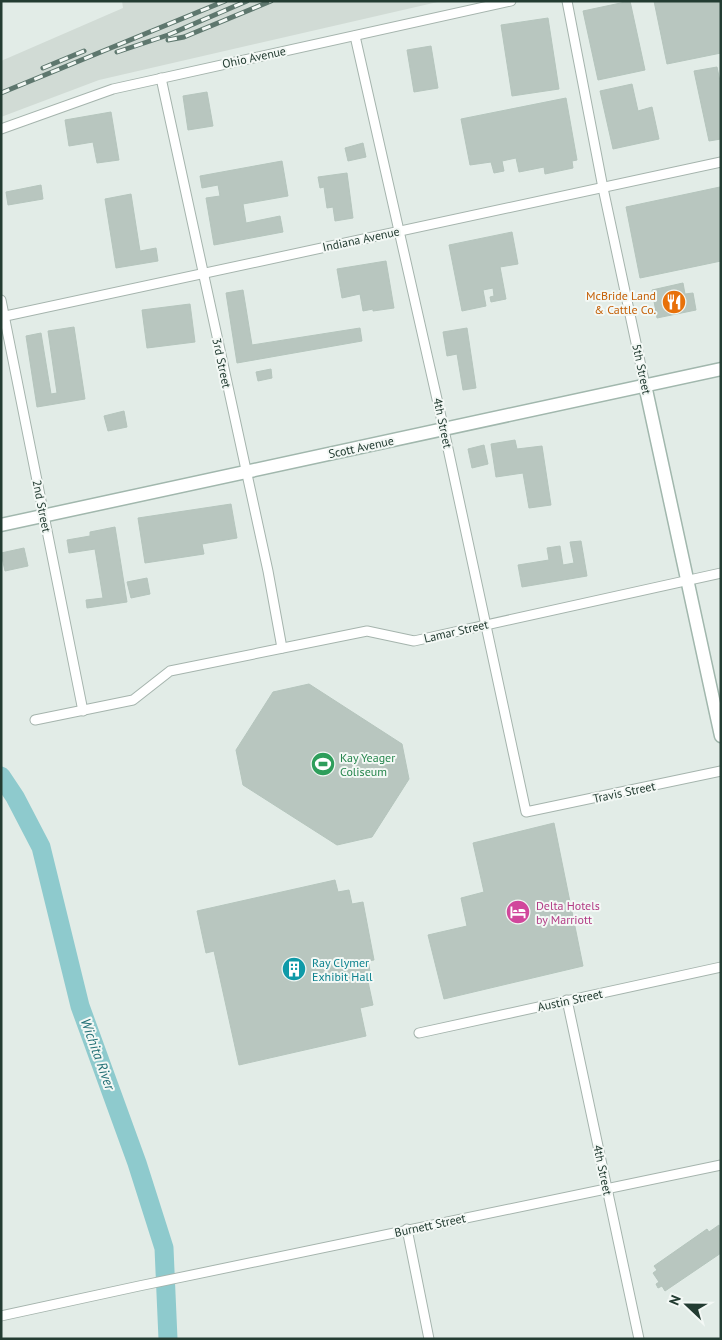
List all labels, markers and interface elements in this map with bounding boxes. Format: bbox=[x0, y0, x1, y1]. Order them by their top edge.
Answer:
street label: Ohio Avenue bbox=[221, 43, 287, 71]
street label: Indiana Avenue bbox=[321, 224, 401, 254]
place label: McBride Land & Cattle Co. bbox=[586, 288, 656, 317]
restaurant icon: McBride Land & Cattle Co. bbox=[661, 289, 687, 315]
street label: 3rd Street bbox=[209, 337, 235, 389]
street label: 5th Street bbox=[629, 342, 655, 396]
street label: 4th Street bbox=[430, 396, 456, 450]
street label: Scott Avenue bbox=[327, 433, 395, 461]
street label: 2nd Street bbox=[30, 478, 54, 534]
street label: Lamar Street bbox=[422, 616, 490, 646]
place label: Kay Yeager Coliseum bbox=[340, 750, 395, 779]
sports icon: Kay Yeager Coliseum bbox=[310, 751, 336, 777]
street label: Travis Street bbox=[591, 778, 657, 806]
place label: Delta Hotels by Marriott bbox=[536, 898, 600, 927]
hotel icon: Delta Hotels by Marriott bbox=[505, 899, 531, 925]
place label: Ray Clymer Exhibit Hall bbox=[312, 955, 373, 984]
building icon: Ray Clymer Exhibit Hall bbox=[281, 956, 307, 982]
street label: Austin Street bbox=[536, 986, 604, 1014]
water label: Wichita River bbox=[77, 1016, 120, 1094]
street label: 4th Street bbox=[590, 1143, 616, 1197]
street label: Burnett Street bbox=[393, 1210, 467, 1240]
north arrow bbox=[662, 1280, 712, 1330]
text: N bbox=[665, 1292, 685, 1308]

